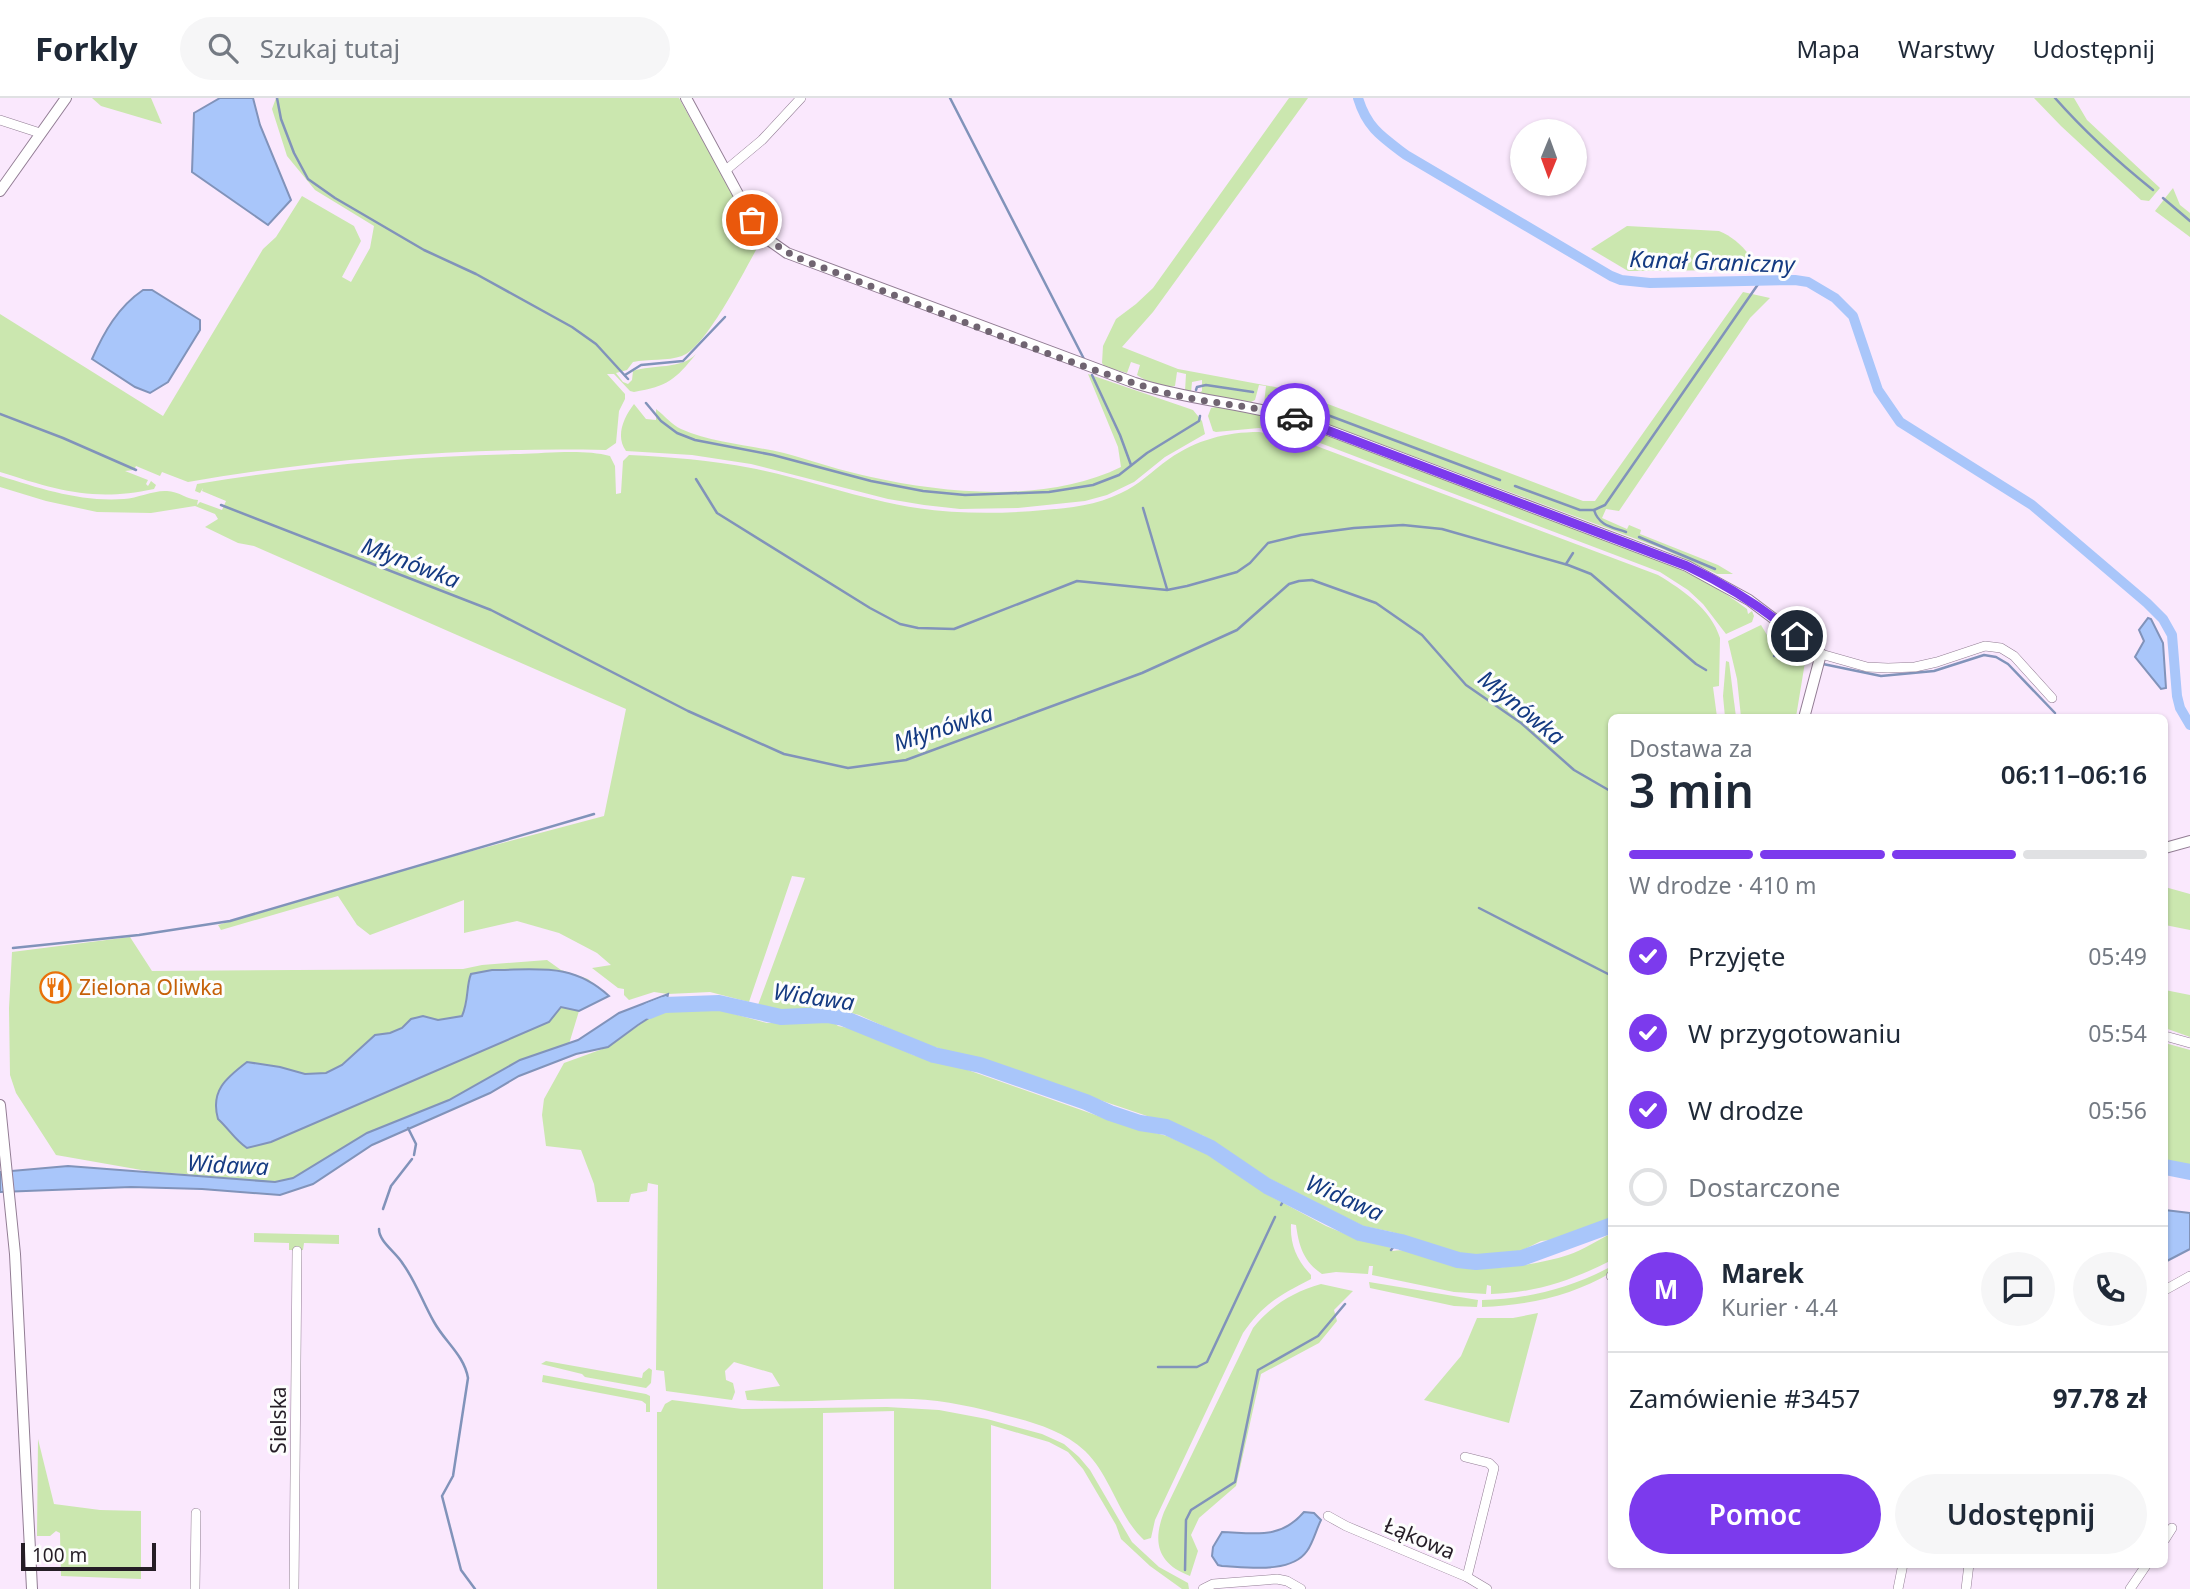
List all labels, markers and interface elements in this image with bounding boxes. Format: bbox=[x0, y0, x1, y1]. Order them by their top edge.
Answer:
search box bbox=[180, 17, 670, 80]
text: Forkly bbox=[35, 26, 138, 71]
icon: search bbox=[204, 29, 242, 67]
text: Szukaj tutaj bbox=[260, 30, 400, 66]
text: Mapa bbox=[1797, 32, 1860, 65]
text: Warstwy bbox=[1898, 32, 1995, 65]
text: Udostępnij bbox=[2033, 32, 2155, 65]
north arrow bbox=[1510, 119, 1587, 196]
map controls bbox=[1510, 119, 1587, 196]
pin bbox=[722, 190, 782, 250]
icon: bag bbox=[733, 201, 771, 239]
water label: Kanał Graniczny bbox=[1629, 242, 1797, 280]
courier bbox=[1260, 383, 1330, 453]
icon: car bbox=[1276, 399, 1314, 437]
water label: Młynówka bbox=[357, 529, 465, 595]
pin bbox=[1767, 606, 1827, 666]
icon: home bbox=[1778, 617, 1816, 655]
water label: Młynówka bbox=[1472, 662, 1572, 752]
water label: Młynówka bbox=[889, 696, 997, 758]
text: Dostawa za bbox=[1629, 732, 1753, 764]
text: 06:11–06:16 bbox=[2001, 756, 2147, 792]
text: 3 min bbox=[1629, 759, 1754, 821]
text: W drodze · 410 m bbox=[1629, 869, 1816, 901]
icon: check bbox=[1629, 937, 1667, 975]
text: Przyjęte bbox=[1688, 938, 1785, 974]
text: 05:49 bbox=[2088, 940, 2147, 972]
restaurant icon: Zielona Oliwka bbox=[39, 970, 73, 1004]
place label: Zielona Oliwka bbox=[79, 973, 223, 1001]
water label: Widawa bbox=[771, 974, 857, 1018]
icon: check bbox=[1629, 1014, 1667, 1052]
text: W przygotowaniu bbox=[1688, 1015, 1901, 1051]
text: 05:54 bbox=[2088, 1017, 2147, 1049]
icon: check bbox=[1629, 1091, 1667, 1129]
text: W drodze bbox=[1688, 1092, 1804, 1128]
text: 05:56 bbox=[2088, 1094, 2147, 1126]
water label: Widawa bbox=[186, 1146, 270, 1182]
water label: Widawa bbox=[1301, 1166, 1389, 1228]
text: Dostarczone bbox=[1688, 1169, 1841, 1205]
button: chat bbox=[1981, 1252, 2055, 1326]
button: phone bbox=[2073, 1252, 2147, 1326]
text: Marek bbox=[1721, 1255, 1804, 1291]
text: M bbox=[1654, 1271, 1678, 1307]
text: Kurier · 4.4 bbox=[1721, 1291, 1838, 1323]
text: Zamówienie #3457 bbox=[1629, 1380, 1860, 1416]
text: 97.78 zł bbox=[2053, 1380, 2147, 1416]
street label: Sielska bbox=[264, 1386, 292, 1454]
button: Pomoc bbox=[1629, 1474, 1881, 1554]
button: Udostępnij bbox=[1895, 1474, 2147, 1554]
street label: Łąkowa bbox=[1380, 1511, 1460, 1565]
scale bar bbox=[21, 1540, 156, 1572]
text: 100 m bbox=[32, 1542, 87, 1568]

